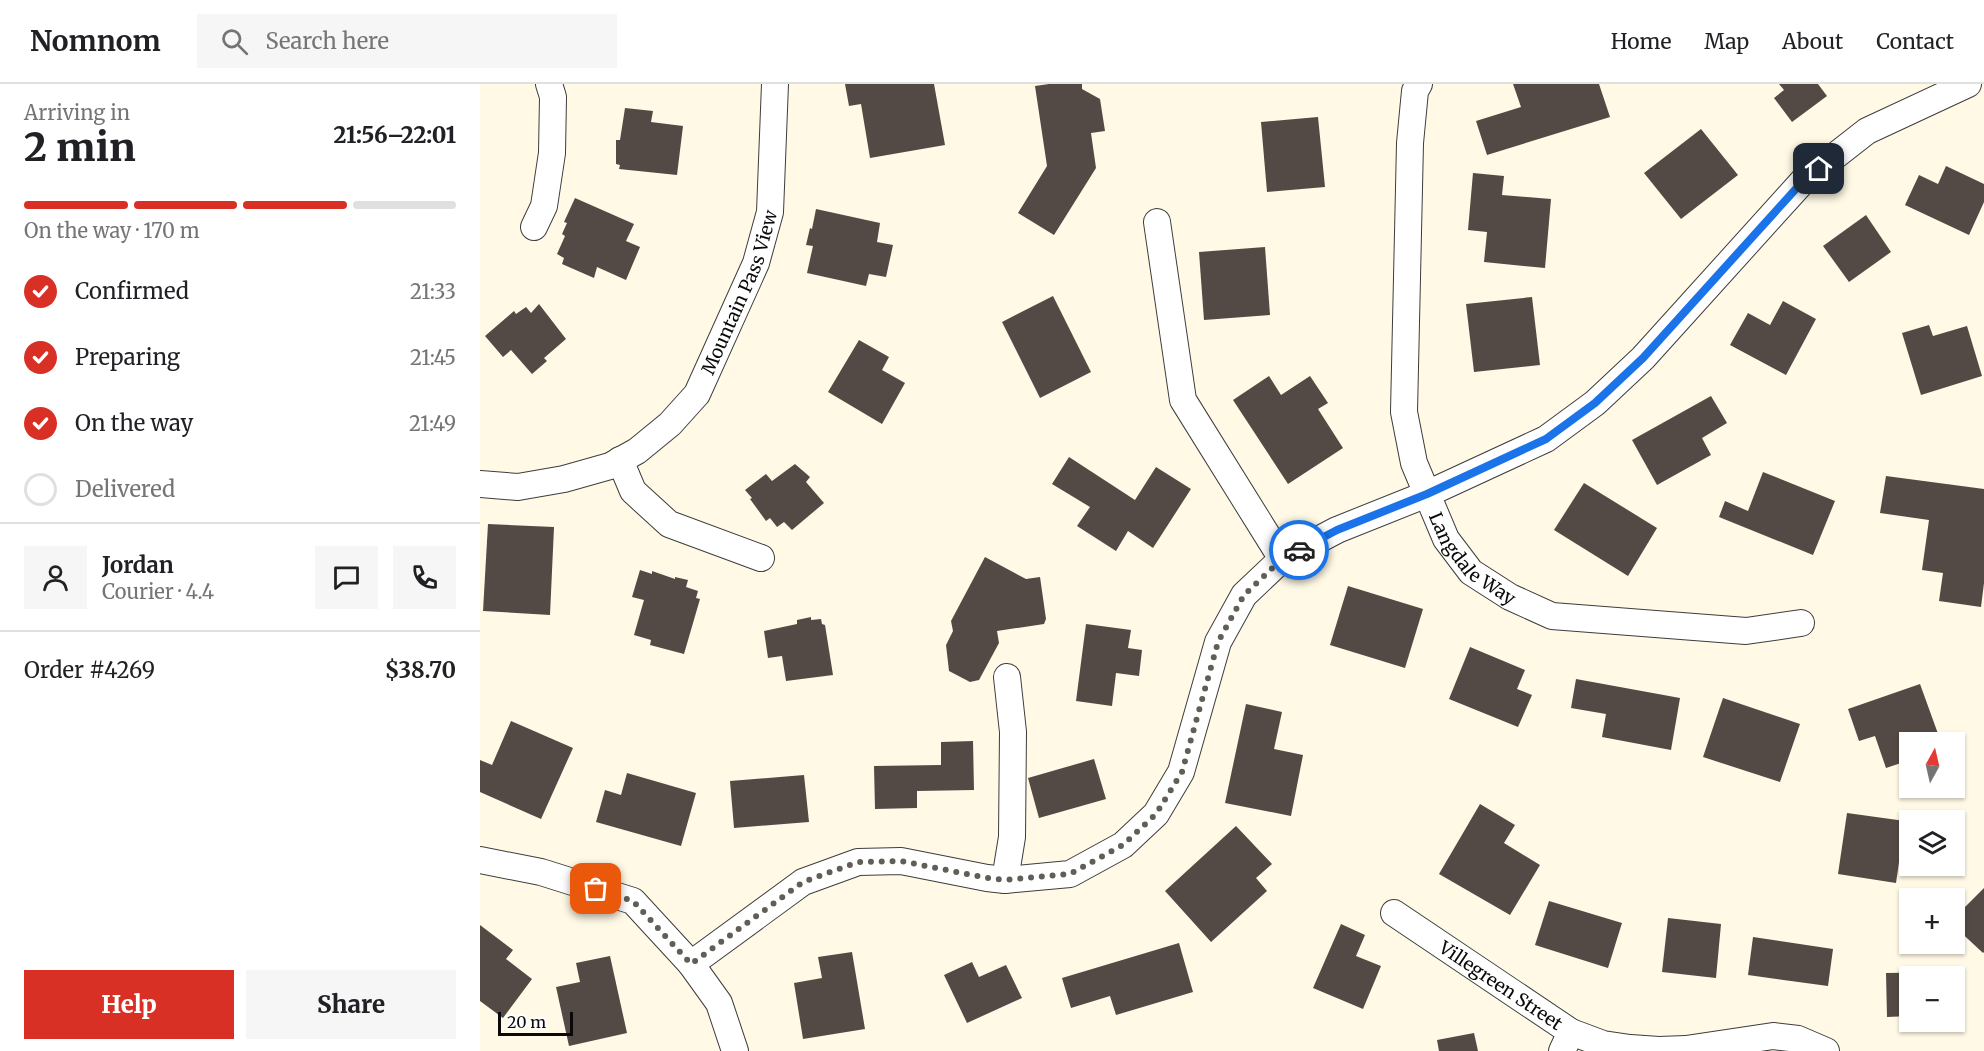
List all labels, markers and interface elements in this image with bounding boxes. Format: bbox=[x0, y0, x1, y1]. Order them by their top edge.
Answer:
search box bbox=[197, 14, 617, 68]
text: Nomnom bbox=[30, 23, 161, 59]
icon: search bbox=[218, 25, 251, 58]
text: Search here bbox=[266, 27, 389, 55]
text: Home bbox=[1611, 28, 1671, 55]
text: Map bbox=[1704, 28, 1749, 55]
text: About bbox=[1782, 28, 1843, 55]
text: Contact bbox=[1876, 28, 1954, 55]
text: Arriving in bbox=[24, 100, 130, 125]
text: 21:56–22:01 bbox=[334, 121, 456, 149]
text: 2 min bbox=[24, 123, 136, 172]
pin bbox=[1793, 143, 1844, 194]
icon: home bbox=[1802, 152, 1835, 185]
street label: Mountain Pass View bbox=[696, 207, 782, 378]
text: On the way · 170 m bbox=[24, 218, 200, 243]
icon: check bbox=[24, 275, 57, 308]
text: Confirmed bbox=[75, 277, 189, 305]
text: 21:33 bbox=[410, 279, 456, 304]
icon: check bbox=[24, 341, 57, 374]
text: Preparing bbox=[75, 343, 180, 371]
text: 21:45 bbox=[410, 345, 456, 370]
icon: check bbox=[24, 407, 57, 440]
text: On the way bbox=[75, 409, 193, 437]
text: 21:49 bbox=[409, 411, 456, 436]
text: Delivered bbox=[75, 475, 175, 503]
street label: Langdale Way bbox=[1424, 509, 1521, 610]
courier bbox=[1269, 520, 1329, 580]
icon: car bbox=[1283, 534, 1316, 567]
button: person bbox=[24, 546, 87, 609]
button: chat bbox=[315, 546, 378, 609]
button: phone bbox=[393, 546, 456, 609]
text: Jordan bbox=[102, 551, 174, 579]
text: Courier · 4.4 bbox=[102, 579, 214, 604]
text: Order #4269 bbox=[24, 656, 155, 684]
text: $38.70 bbox=[385, 656, 456, 684]
north arrow bbox=[1899, 732, 1965, 798]
map controls bbox=[1899, 732, 1965, 1032]
button: layers bbox=[1899, 810, 1965, 876]
pin bbox=[570, 863, 621, 914]
icon: bag bbox=[579, 872, 612, 905]
button: + bbox=[1899, 888, 1965, 954]
street label: Villegreen Street bbox=[1434, 935, 1567, 1035]
button: − bbox=[1899, 966, 1965, 1032]
button: Help bbox=[24, 970, 234, 1039]
button: Share bbox=[246, 970, 456, 1039]
scale bar bbox=[498, 1009, 573, 1036]
text: 20 m bbox=[507, 1012, 546, 1032]

